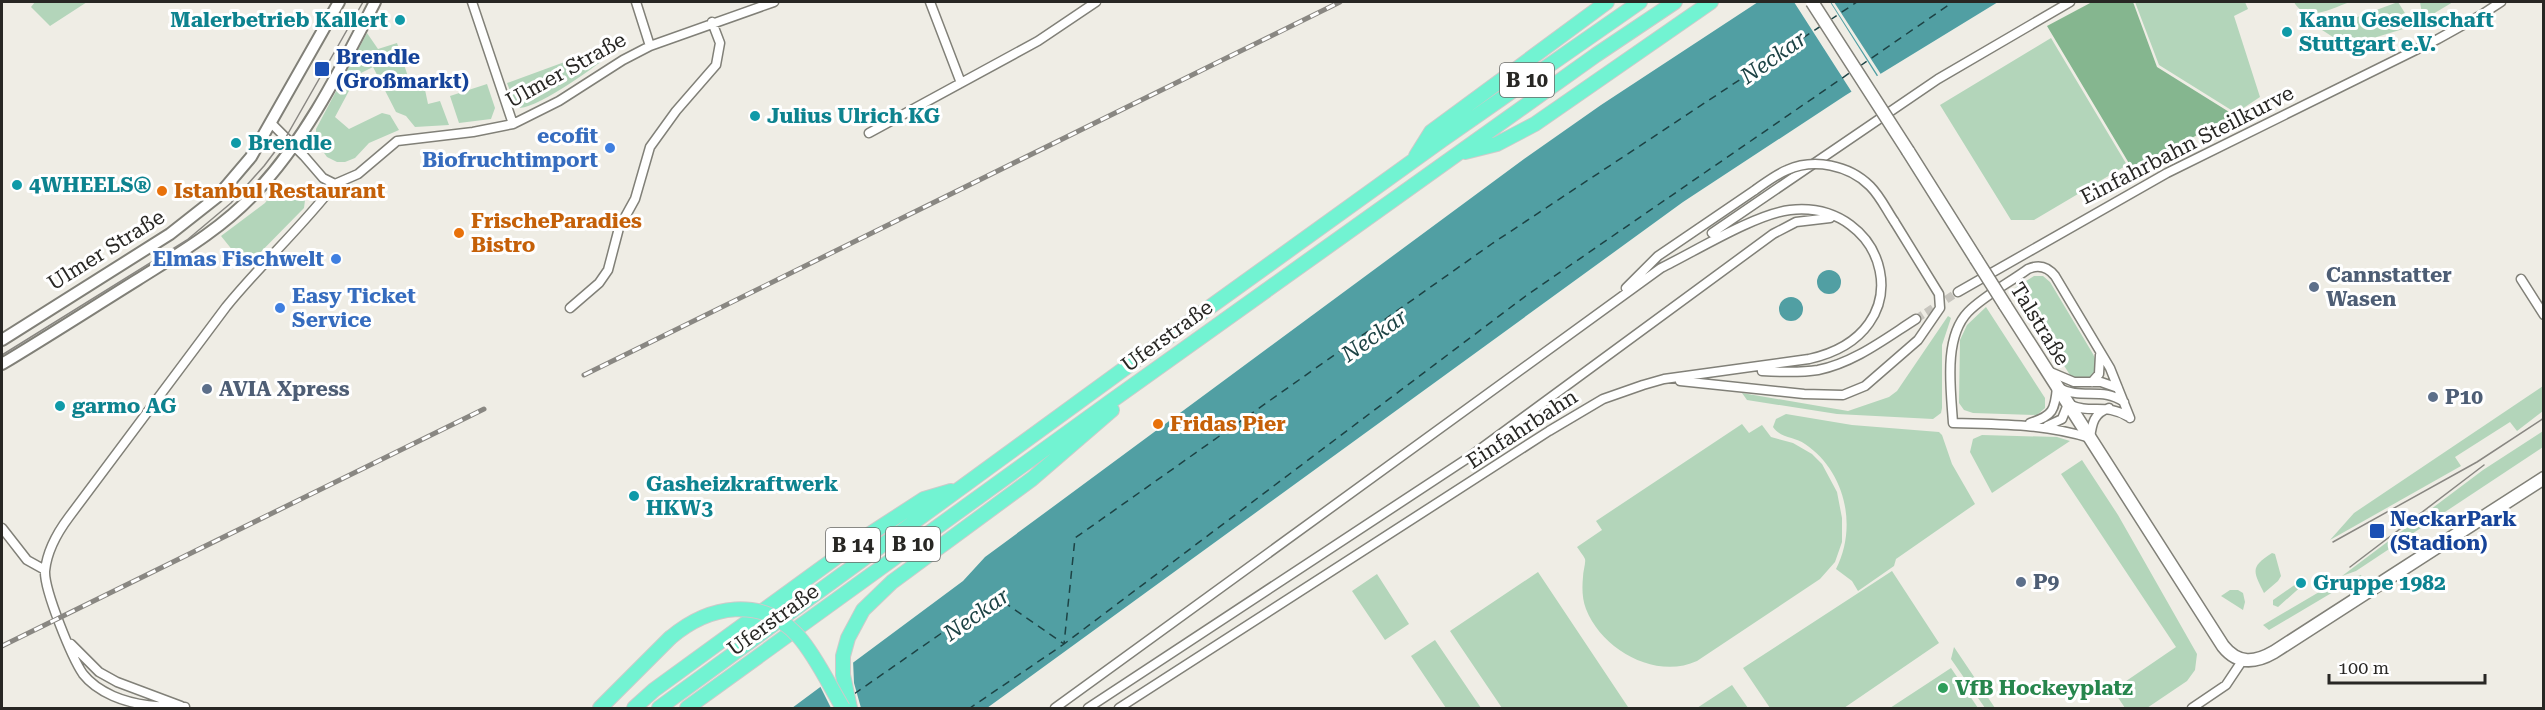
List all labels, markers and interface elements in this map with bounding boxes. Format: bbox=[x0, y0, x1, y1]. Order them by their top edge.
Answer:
place label: Malerbetrieb Kallert bbox=[170, 8, 388, 32]
place label: Kanu Gesellschaft Stuttgart e.V. bbox=[2299, 8, 2494, 56]
marker: Malerbetrieb Kallert bbox=[393, 13, 407, 27]
marker: Kanu Gesellschaft Stuttgart e.V. bbox=[2280, 25, 2294, 39]
water label: Neckar bbox=[1735, 26, 1811, 90]
street label: Ulmer Straße bbox=[502, 27, 630, 113]
place label: Brendle (Großmarkt) bbox=[336, 45, 469, 93]
marker: Brendle (Großmarkt) bbox=[313, 60, 331, 78]
road number: B 10 bbox=[1500, 63, 1554, 97]
street label: Einfahrbahn Steilkurve bbox=[2076, 81, 2298, 209]
place label: Julius Ulrich KG bbox=[767, 104, 940, 128]
marker: Julius Ulrich KG bbox=[748, 109, 762, 123]
place label: ecofit Biofruchtimport bbox=[422, 124, 598, 172]
place label: Brendle bbox=[248, 131, 332, 155]
marker: Brendle bbox=[229, 136, 243, 150]
marker: ecofit Biofruchtimport bbox=[603, 141, 617, 155]
place label: 4WHEELS® bbox=[29, 173, 152, 197]
marker: 4WHEELS® bbox=[10, 178, 24, 192]
place label: Istanbul Restaurant bbox=[174, 179, 386, 203]
marker: Istanbul Restaurant bbox=[155, 184, 169, 198]
street label: Ulmer Straße bbox=[43, 205, 169, 295]
place label: FrischeParadies Bistro bbox=[471, 209, 642, 257]
marker: FrischeParadies Bistro bbox=[452, 226, 466, 240]
place label: Elmas Fischwelt bbox=[152, 247, 324, 271]
marker: Elmas Fischwelt bbox=[329, 252, 343, 266]
place label: Cannstatter Wasen bbox=[2326, 263, 2452, 311]
street label: Talstraße bbox=[2005, 278, 2075, 370]
marker: Cannstatter Wasen bbox=[2307, 280, 2321, 294]
place label: Easy Ticket Service bbox=[292, 284, 416, 332]
street label: Uferstraße bbox=[1117, 295, 1217, 377]
marker: Easy Ticket Service bbox=[273, 301, 287, 315]
water label: Neckar bbox=[1336, 304, 1412, 368]
place label: AVIA Xpress bbox=[219, 377, 350, 401]
marker: AVIA Xpress bbox=[200, 382, 214, 396]
street label: Einfahrbahn bbox=[1462, 384, 1582, 474]
place label: P10 bbox=[2445, 385, 2483, 409]
marker: P10 bbox=[2426, 390, 2440, 404]
place label: garmo AG bbox=[71, 394, 177, 418]
marker: garmo AG bbox=[53, 399, 67, 413]
place label: Fridas Pier bbox=[1170, 412, 1286, 436]
marker: Fridas Pier bbox=[1151, 417, 1165, 431]
place label: Gasheizkraftwerk HKW3 bbox=[646, 472, 839, 520]
marker: Gasheizkraftwerk HKW3 bbox=[627, 489, 641, 503]
place label: NeckarPark (Stadion) bbox=[2390, 507, 2517, 555]
marker: NeckarPark (Stadion) bbox=[2368, 522, 2386, 540]
road number: B 10 bbox=[886, 527, 940, 561]
road number: B 14 bbox=[826, 528, 880, 562]
place label: P9 bbox=[2033, 570, 2060, 594]
place label: Gruppe 1982 bbox=[2313, 571, 2446, 595]
marker: P9 bbox=[2014, 575, 2028, 589]
marker: Gruppe 1982 bbox=[2294, 576, 2308, 590]
street label: Uferstraße bbox=[723, 579, 823, 661]
water label: Neckar bbox=[938, 583, 1014, 647]
scale bar bbox=[2329, 647, 2485, 685]
text: 100 m bbox=[2338, 657, 2389, 678]
place label: VfB Hockeyplatz bbox=[1955, 676, 2133, 700]
marker: VfB Hockeyplatz bbox=[1936, 681, 1950, 695]

